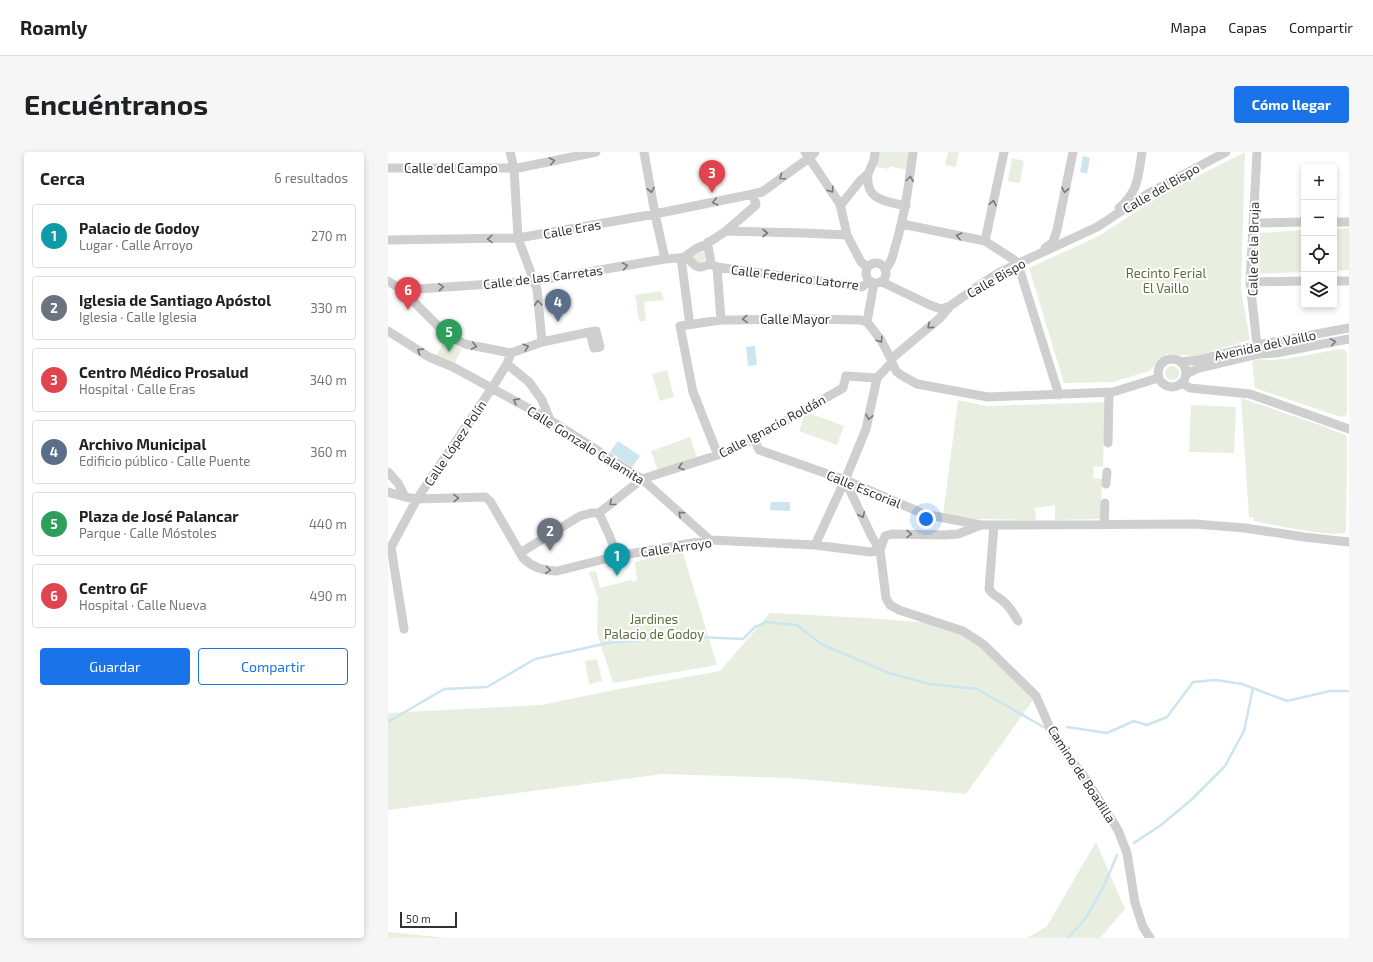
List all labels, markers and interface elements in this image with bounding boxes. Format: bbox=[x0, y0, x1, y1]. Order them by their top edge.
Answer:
text: Roamly bbox=[20, 16, 87, 39]
text: Mapa bbox=[1171, 19, 1206, 36]
text: Capas bbox=[1228, 19, 1267, 36]
text: Compartir bbox=[1289, 19, 1353, 36]
button: Cómo llegar bbox=[1234, 86, 1349, 123]
text: Encuéntranos bbox=[24, 87, 208, 121]
one-way arrow bbox=[549, 157, 555, 165]
street label: Calle del Campo bbox=[404, 160, 498, 176]
pin: 3 bbox=[699, 160, 725, 193]
street label: Calle del Bispo bbox=[1120, 160, 1202, 216]
map controls bbox=[1301, 164, 1337, 308]
button: + bbox=[1301, 164, 1337, 200]
text: Cerca bbox=[40, 168, 85, 188]
text: 6 resultados bbox=[274, 170, 348, 186]
one-way arrow bbox=[779, 173, 786, 180]
one-way arrow bbox=[905, 176, 914, 182]
one-way arrow bbox=[826, 186, 833, 193]
one-way arrow bbox=[646, 187, 655, 193]
one-way arrow bbox=[1062, 187, 1070, 193]
one-way arrow bbox=[712, 197, 718, 206]
one-way arrow bbox=[989, 200, 997, 206]
button: − bbox=[1301, 200, 1337, 236]
street label: Calle de la Bruja bbox=[1244, 202, 1262, 296]
street label: Calle Eras bbox=[542, 216, 602, 242]
text: Palacio de Godoy bbox=[79, 219, 199, 237]
text: 1 bbox=[51, 228, 57, 244]
text: 270 m bbox=[311, 228, 347, 244]
one-way arrow bbox=[762, 229, 768, 237]
one-way arrow bbox=[956, 232, 962, 240]
one-way arrow bbox=[487, 234, 493, 243]
button: locate bbox=[1301, 236, 1337, 272]
text: Lugar · Calle Arroyo bbox=[79, 237, 193, 253]
street label: Calle Bispo bbox=[964, 255, 1028, 301]
street label: Calle Federico Latorre bbox=[730, 261, 860, 293]
street label: Calle de las Carretas bbox=[482, 262, 604, 292]
one-way arrow bbox=[622, 262, 628, 271]
park label: Recinto Ferial El Vaillo bbox=[1126, 265, 1206, 296]
button: layers bbox=[1301, 272, 1337, 308]
pin: 6 bbox=[395, 277, 421, 310]
one-way arrow bbox=[438, 283, 444, 292]
pin: 4 bbox=[545, 289, 571, 322]
text: Iglesia de Santiago Apóstol bbox=[79, 291, 271, 309]
text: 2 bbox=[50, 300, 58, 316]
text: 330 m bbox=[310, 300, 347, 316]
one-way arrow bbox=[534, 300, 543, 306]
text: Iglesia · Calle Iglesia bbox=[79, 309, 197, 325]
street label: Calle Mayor bbox=[760, 311, 830, 327]
one-way arrow bbox=[742, 315, 748, 324]
pin: 5 bbox=[436, 319, 462, 352]
one-way arrow bbox=[927, 322, 934, 329]
street label: Avenida del Vaillo bbox=[1213, 326, 1317, 364]
one-way arrow bbox=[875, 336, 883, 343]
one-way arrow bbox=[1330, 338, 1336, 347]
one-way arrow bbox=[470, 341, 477, 350]
one-way arrow bbox=[522, 344, 529, 352]
one-way arrow bbox=[417, 349, 424, 356]
text: Centro Médico Prosalud bbox=[79, 363, 248, 381]
text: 3 bbox=[50, 372, 58, 388]
text: 340 m bbox=[310, 372, 347, 388]
text: Hospital · Calle Eras bbox=[79, 381, 195, 397]
street label: Calle Ignacio Roldán bbox=[716, 391, 828, 461]
street label: Calle López Polín bbox=[420, 397, 490, 489]
one-way arrow bbox=[513, 399, 521, 406]
street label: Calle Gonzalo Calamita bbox=[524, 402, 648, 488]
one-way arrow bbox=[865, 413, 873, 420]
text: Archivo Municipal bbox=[79, 435, 206, 453]
text: 4 bbox=[50, 444, 58, 460]
text: 360 m bbox=[310, 444, 347, 460]
text: Edificio público · Calle Puente bbox=[79, 453, 250, 469]
one-way arrow bbox=[678, 462, 685, 471]
street label: Calle Escorial bbox=[824, 467, 904, 511]
one-way arrow bbox=[453, 493, 459, 502]
one-way arrow bbox=[609, 499, 616, 506]
text: Plaza de José Palancar bbox=[79, 507, 239, 525]
your location bbox=[916, 509, 936, 529]
one-way arrow bbox=[678, 511, 686, 519]
one-way arrow bbox=[857, 511, 865, 519]
text: 5 bbox=[50, 516, 58, 532]
text: 440 m bbox=[309, 516, 347, 532]
pin: 2 bbox=[537, 518, 563, 551]
text: Parque · Calle Móstoles bbox=[79, 525, 217, 541]
one-way arrow bbox=[906, 530, 912, 539]
street label: Calle Arroyo bbox=[639, 534, 713, 560]
pin: 1 bbox=[604, 543, 630, 576]
one-way arrow bbox=[545, 565, 551, 574]
text: Centro GF bbox=[79, 579, 148, 597]
text: 6 bbox=[50, 588, 58, 604]
text: 490 m bbox=[309, 588, 347, 604]
text: Hospital · Calle Nueva bbox=[79, 597, 207, 613]
park label: Jardines Palacio de Godoy bbox=[604, 611, 704, 642]
button: Guardar bbox=[40, 648, 190, 685]
button: Compartir bbox=[198, 648, 348, 685]
street label: Camino de Boadilla bbox=[1045, 722, 1119, 826]
scale bar bbox=[400, 910, 457, 929]
text: 50 m bbox=[406, 912, 431, 925]

